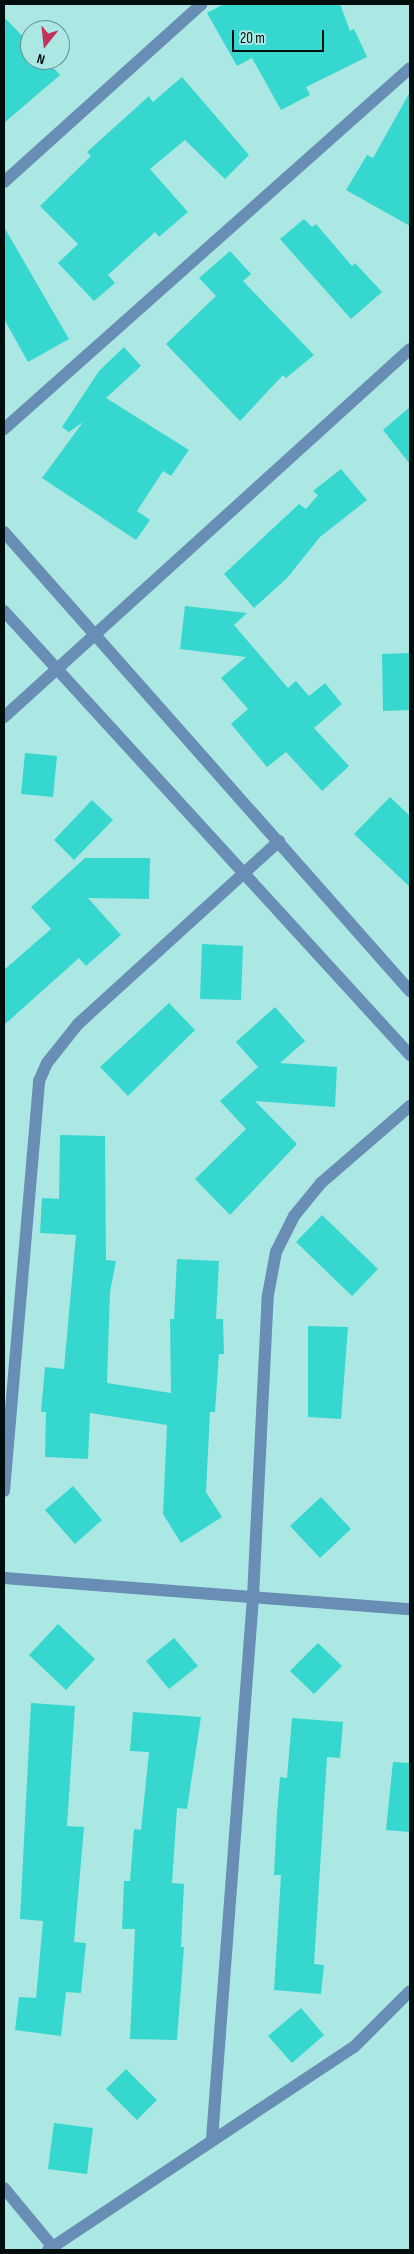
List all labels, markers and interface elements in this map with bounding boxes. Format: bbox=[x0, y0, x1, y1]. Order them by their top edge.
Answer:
north arrow bbox=[20, 20, 70, 70]
scale bar bbox=[234, 20, 326, 52]
text: 20 m bbox=[240, 29, 265, 48]
text: N bbox=[35, 50, 47, 68]

